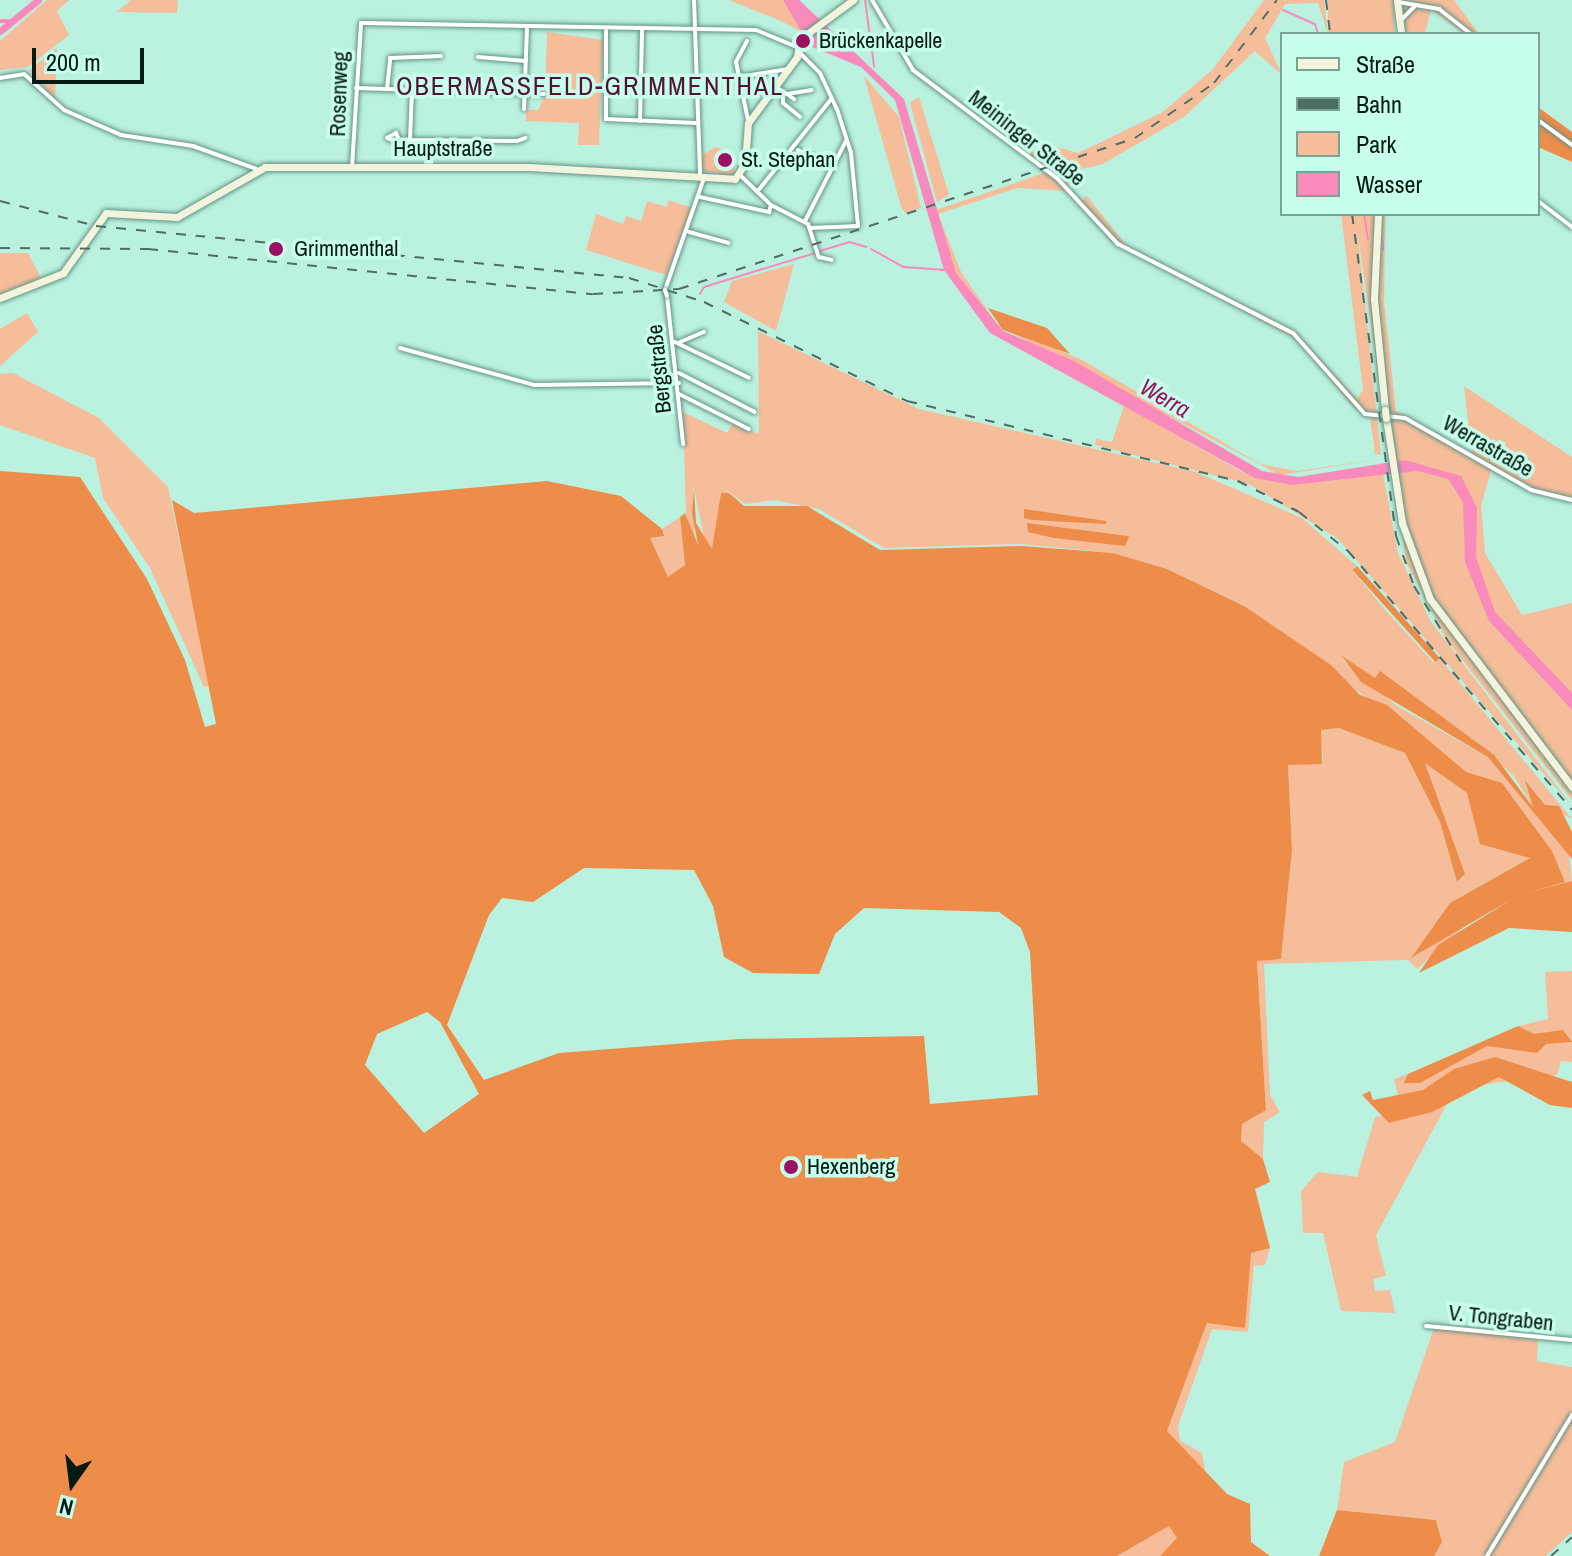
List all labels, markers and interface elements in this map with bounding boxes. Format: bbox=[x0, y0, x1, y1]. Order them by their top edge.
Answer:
place label: Brückenkapelle bbox=[819, 28, 942, 54]
scale bar bbox=[36, 32, 148, 82]
marker: Brückenkapelle bbox=[794, 32, 812, 50]
legend bbox=[1280, 32, 1540, 216]
text: 200 m bbox=[46, 46, 101, 78]
text: Straße bbox=[1356, 48, 1415, 80]
street label: Rosenweg bbox=[324, 51, 354, 137]
district label: OBERMASSFELD-GRIMMENTHAL bbox=[396, 70, 784, 102]
street label: Meininger Straße bbox=[964, 84, 1090, 192]
text: Bahn bbox=[1356, 88, 1402, 120]
text: Park bbox=[1356, 128, 1396, 160]
street label: Hauptstraße bbox=[393, 136, 493, 162]
place label: St. Stephan bbox=[741, 147, 835, 173]
marker: St. Stephan bbox=[716, 151, 734, 169]
text: Wasser bbox=[1356, 168, 1422, 200]
place label: Grimmenthal bbox=[294, 236, 398, 262]
marker: Grimmenthal bbox=[265, 238, 287, 260]
street label: Bergstraße bbox=[641, 323, 677, 415]
water label: Werra bbox=[1135, 372, 1195, 424]
street label: Werrastraße bbox=[1438, 410, 1538, 482]
place label: Hexenberg bbox=[807, 1154, 895, 1180]
marker: Hexenberg bbox=[782, 1158, 800, 1176]
street label: V. Tongraben bbox=[1447, 1299, 1555, 1337]
north arrow bbox=[32, 1444, 112, 1524]
text: N bbox=[56, 1491, 76, 1523]

